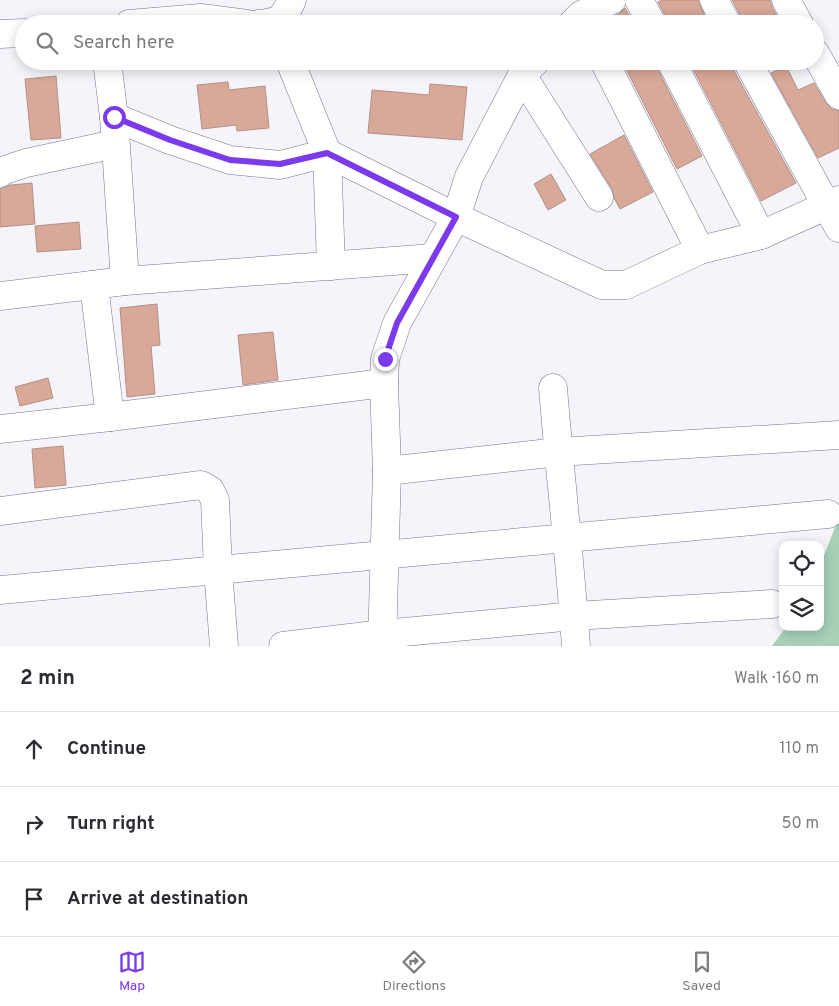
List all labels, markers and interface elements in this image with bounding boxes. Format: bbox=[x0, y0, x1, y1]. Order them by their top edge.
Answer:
search box bbox=[15, 15, 824, 70]
icon: search bbox=[33, 29, 61, 57]
text: Search here bbox=[73, 31, 175, 55]
route start bbox=[103, 106, 126, 129]
route end bbox=[374, 348, 397, 371]
map controls bbox=[779, 541, 824, 631]
button: locate bbox=[779, 541, 824, 586]
button: layers bbox=[779, 586, 824, 631]
text: 2 min bbox=[20, 665, 75, 692]
text: Walk · 160 m bbox=[734, 669, 819, 689]
icon: ahead bbox=[20, 735, 48, 763]
text: Continue bbox=[67, 737, 146, 761]
text: 110 m bbox=[779, 739, 819, 759]
icon: right bbox=[20, 810, 48, 838]
text: Turn right bbox=[67, 812, 155, 836]
text: 50 m bbox=[782, 814, 819, 834]
icon: arrive bbox=[20, 885, 48, 913]
text: Arrive at destination bbox=[67, 887, 248, 911]
tab: Map bbox=[118, 948, 146, 995]
tab: Directions bbox=[382, 948, 446, 995]
tab: Saved bbox=[682, 948, 721, 995]

